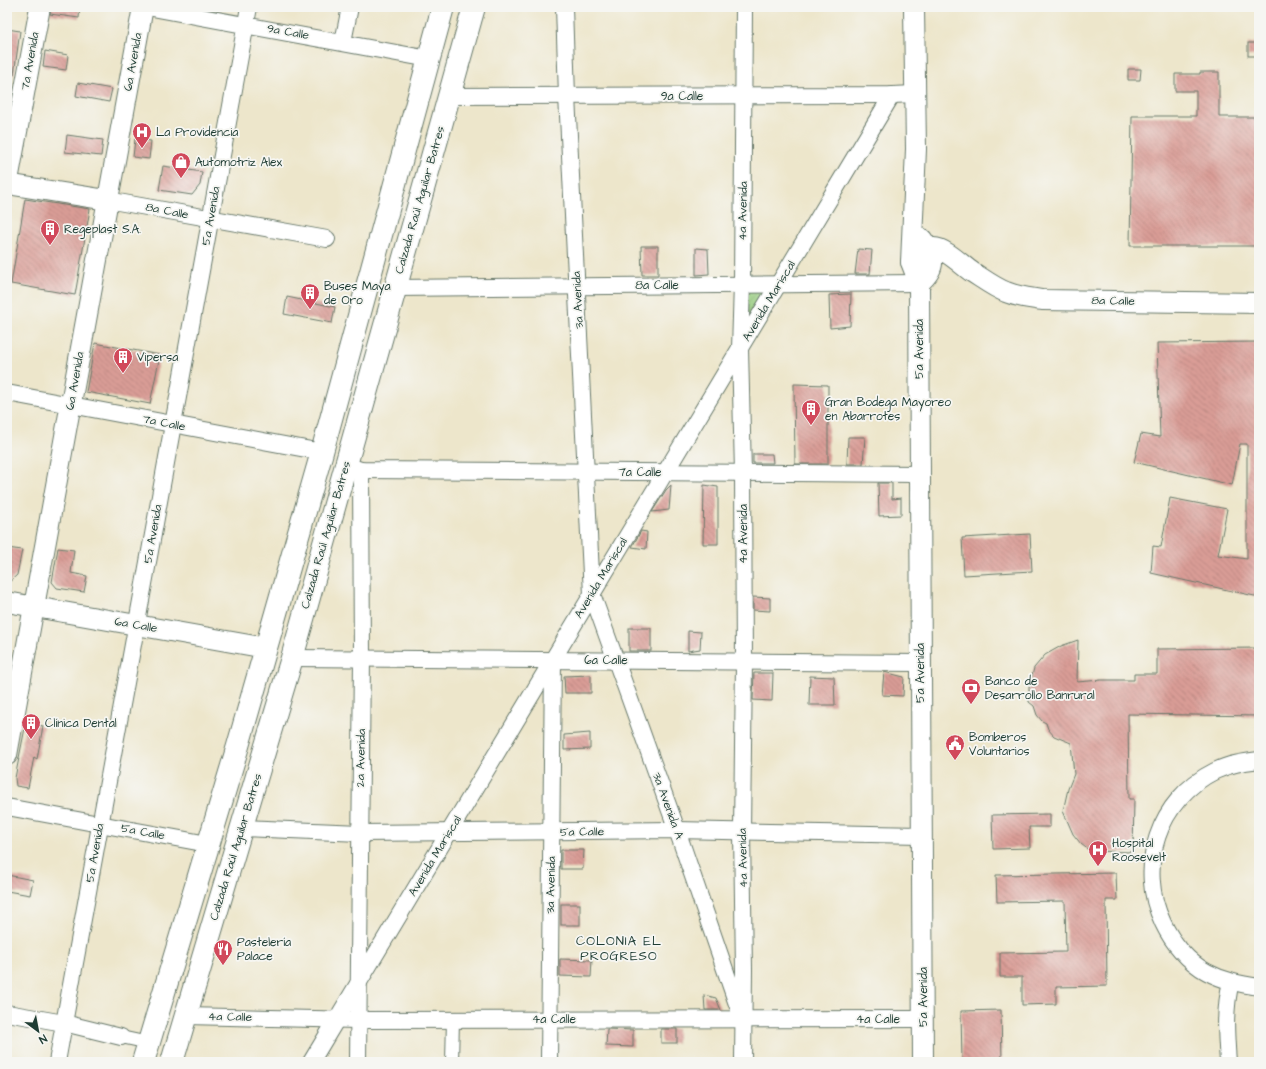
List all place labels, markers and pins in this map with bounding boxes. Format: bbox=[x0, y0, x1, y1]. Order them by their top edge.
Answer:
hospital icon: La Providencia bbox=[131, 121, 153, 149]
place label: La Providencia bbox=[156, 124, 238, 141]
shop icon: Automotriz Alex bbox=[170, 151, 192, 179]
place label: Automotriz Alex bbox=[195, 154, 283, 171]
building icon: Regeplast S.A. bbox=[39, 218, 61, 246]
place label: Regeplast S.A. bbox=[64, 221, 141, 239]
place label: Buses Maya de Oro bbox=[324, 278, 391, 309]
building icon: Buses Maya de Oro bbox=[299, 282, 321, 310]
building icon: Vipersa bbox=[112, 346, 134, 374]
place label: Vipersa bbox=[137, 349, 178, 366]
place label: Gran Bodega Mayoreo en Abarrotes bbox=[825, 394, 951, 425]
building icon: Gran Bodega Mayoreo en Abarrotes bbox=[800, 398, 822, 426]
place label: Banco de Desarrollo Banrural bbox=[985, 673, 1095, 704]
bank icon: Banco de Desarrollo Banrural bbox=[960, 677, 982, 705]
building icon: Clínica Dental bbox=[20, 712, 42, 740]
place label: Clínica Dental bbox=[45, 715, 117, 732]
place label: Bomberos Voluntarios bbox=[969, 729, 1029, 760]
public building icon: Bomberos Voluntarios bbox=[944, 733, 966, 761]
place label: Hospital Roosevelt bbox=[1112, 835, 1166, 866]
hospital icon: Hospital Roosevelt bbox=[1087, 839, 1109, 867]
place label: Pastelería Palace bbox=[237, 934, 291, 965]
restaurant icon: Pastelería Palace bbox=[212, 938, 234, 966]

